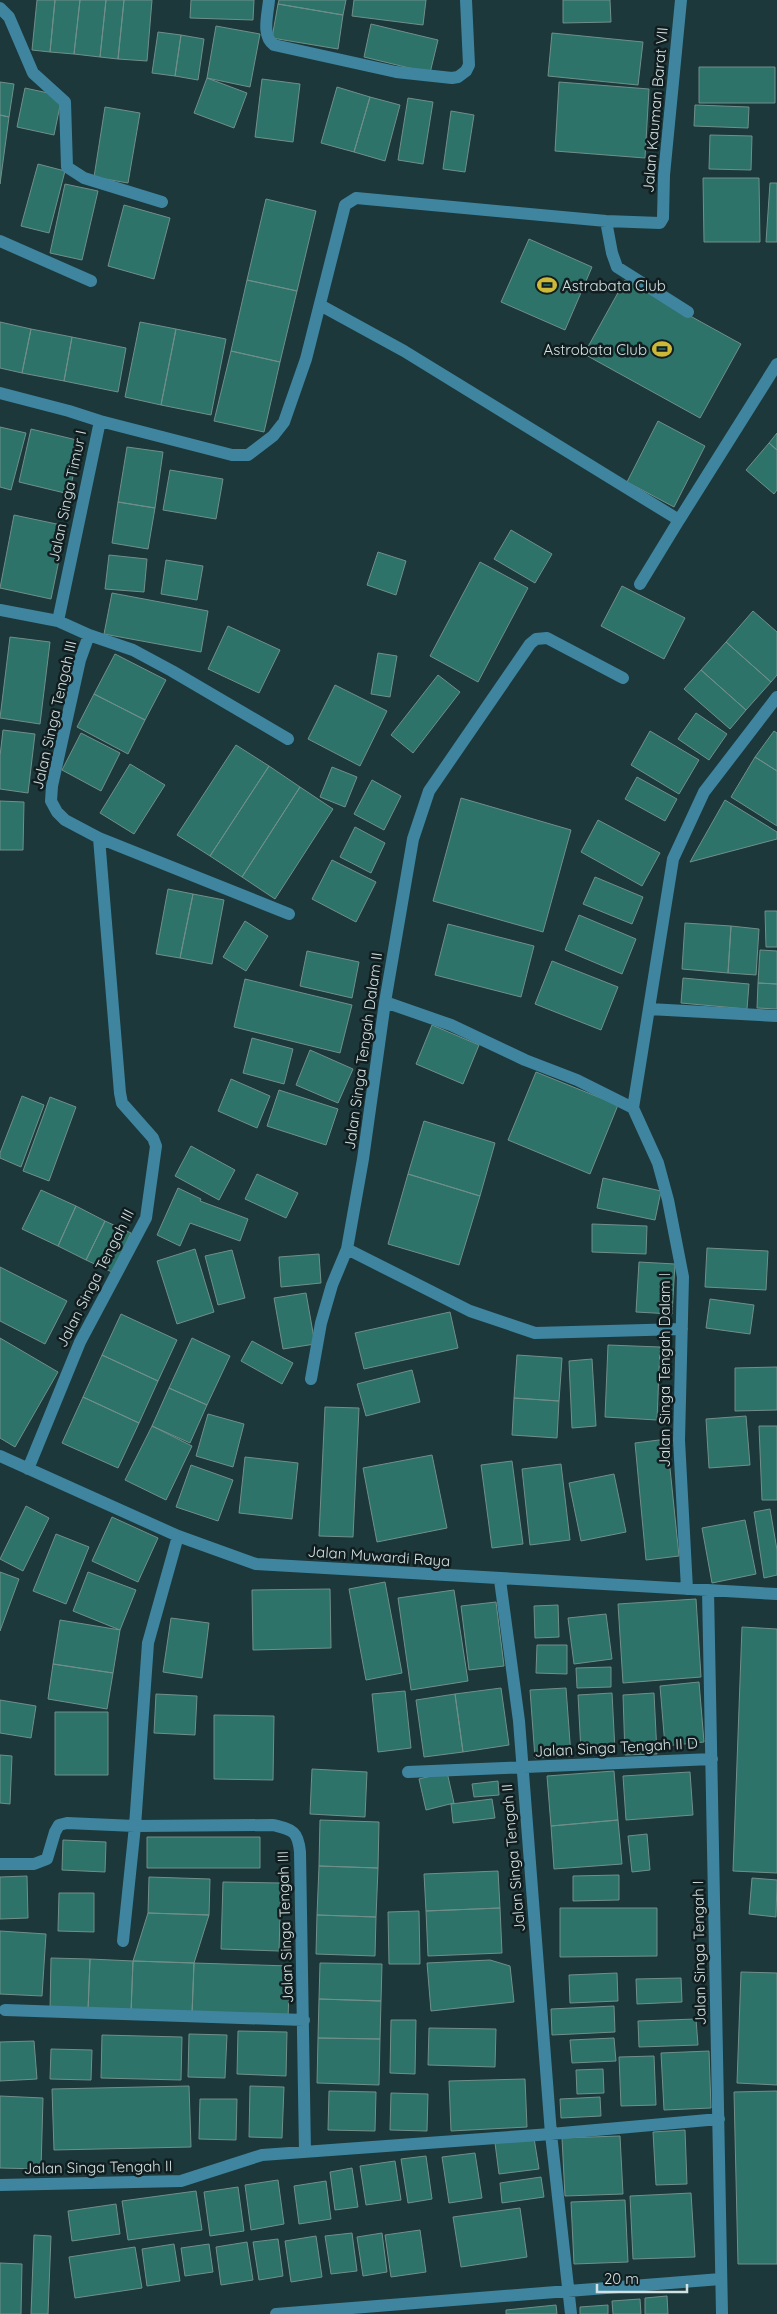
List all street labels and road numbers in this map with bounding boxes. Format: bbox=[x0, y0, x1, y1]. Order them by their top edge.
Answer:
street label: Jalan Kauman Barat VII bbox=[638, 26, 672, 194]
street label: Jalan Singa Timur I bbox=[44, 429, 90, 563]
street label: Jalan Singa Tengah III bbox=[28, 639, 80, 791]
street label: Jalan Singa Tengah Dalam II bbox=[340, 951, 386, 1151]
street label: Jalan Singa Tengah III bbox=[52, 1206, 138, 1350]
street label: Jalan Singa Tengah Dalam I bbox=[655, 1272, 674, 1468]
street label: Jalan Muwardi Raya bbox=[307, 1542, 451, 1570]
street label: Jalan Singa Tengah II D bbox=[534, 1733, 698, 1761]
street label: Jalan Singa Tengah II bbox=[497, 1783, 529, 1933]
street label: Jalan Singa Tengah III bbox=[273, 1851, 297, 2003]
street label: Jalan Singa Tengah I bbox=[688, 1880, 710, 2026]
street label: Jalan Singa Tengah II bbox=[24, 2156, 172, 2178]

